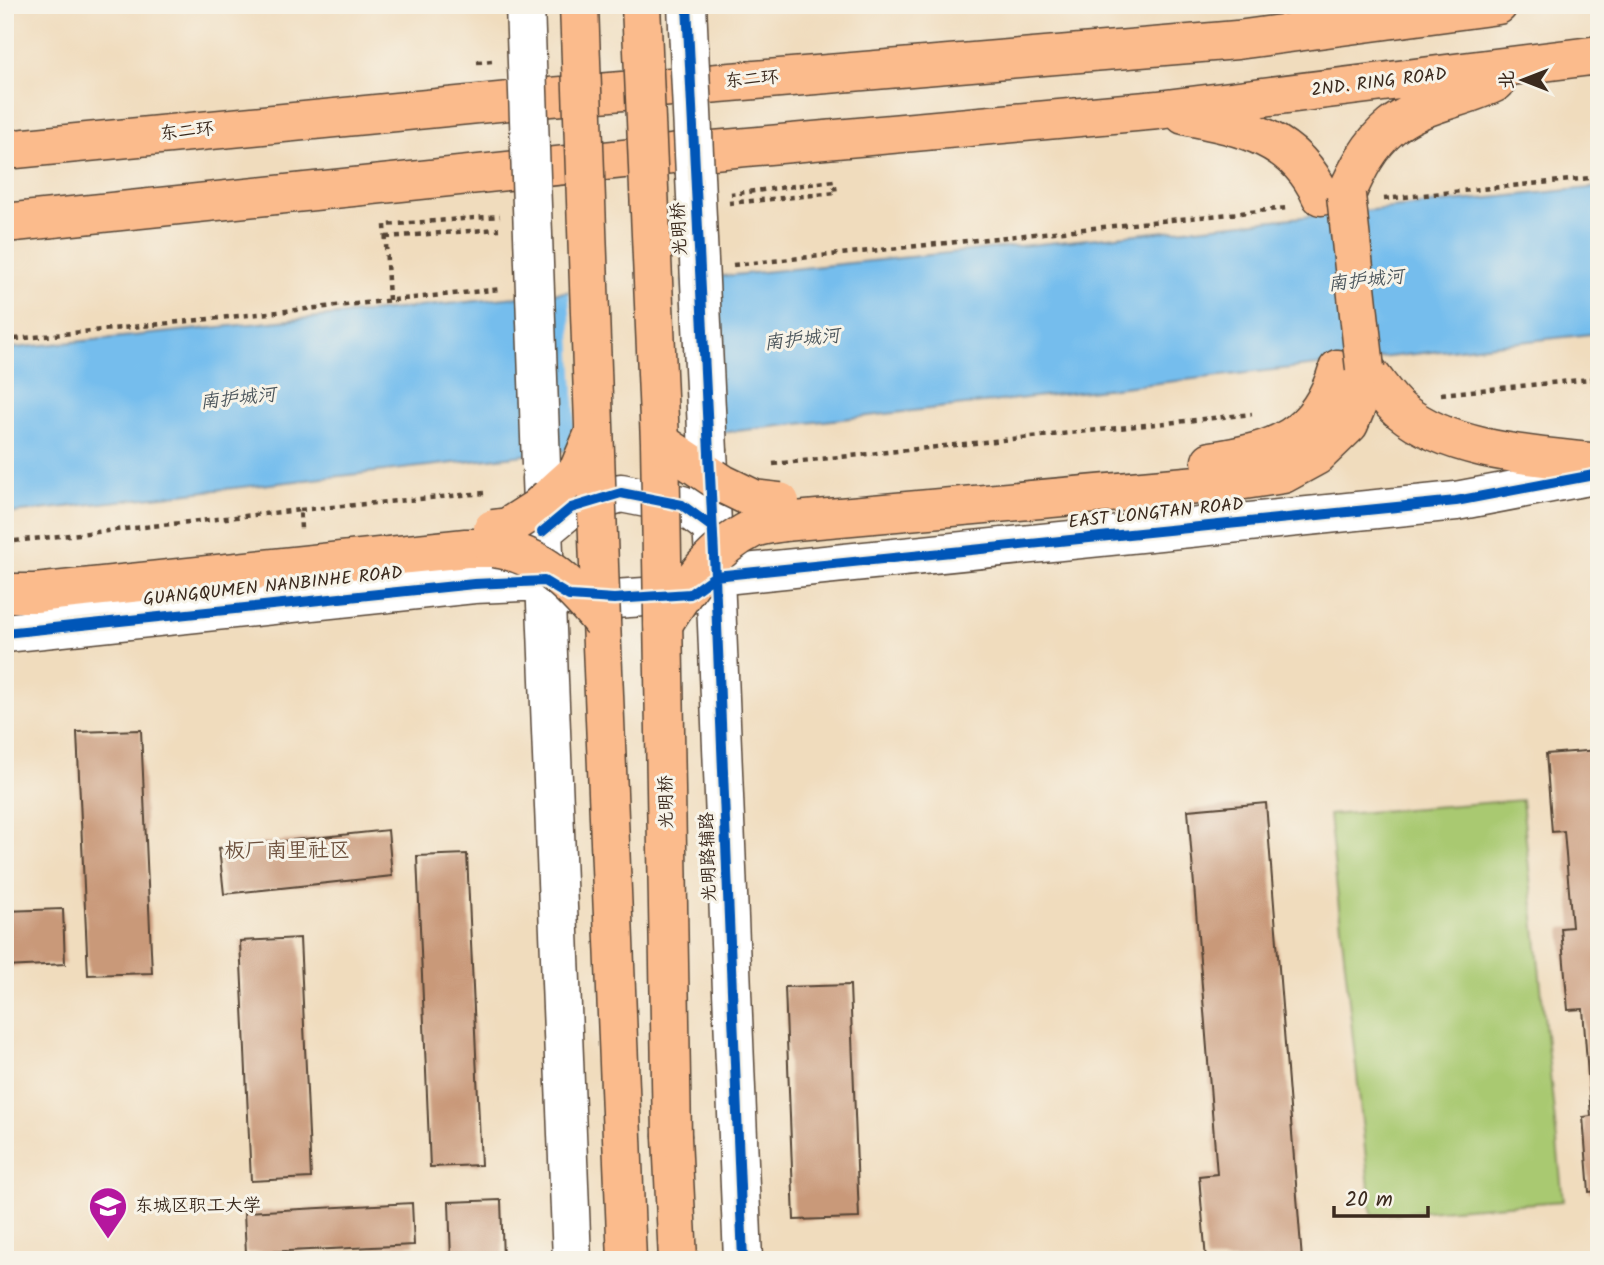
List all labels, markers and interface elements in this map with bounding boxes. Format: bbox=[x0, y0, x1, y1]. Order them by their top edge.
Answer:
north arrow bbox=[1488, 46, 1558, 116]
street label: 2ND. RING ROAD bbox=[1310, 60, 1449, 106]
street label: 东二环 bbox=[724, 63, 780, 97]
text: 北 bbox=[1493, 70, 1523, 90]
street label: 东二环 bbox=[159, 115, 215, 149]
street label: 光明桥 bbox=[664, 201, 696, 257]
water label: 南护城河 bbox=[1327, 262, 1408, 300]
water label: 南护城河 bbox=[763, 321, 844, 359]
water label: 南护城河 bbox=[199, 380, 280, 418]
street label: EAST LONGTAN ROAD bbox=[1067, 490, 1245, 538]
street label: GUANGQUMEN NANBINHE ROAD bbox=[142, 559, 405, 615]
street label: 光明桥 bbox=[652, 775, 682, 829]
street label: 光明路辅路 bbox=[693, 812, 725, 902]
district label: 板厂南里社区 bbox=[224, 835, 350, 868]
scale bar bbox=[1334, 1174, 1429, 1218]
text: 20 m bbox=[1345, 1184, 1393, 1217]
school or university icon: 东城区职工大学 bbox=[87, 1185, 129, 1240]
place label: 东城区职工大学 bbox=[135, 1192, 261, 1221]

